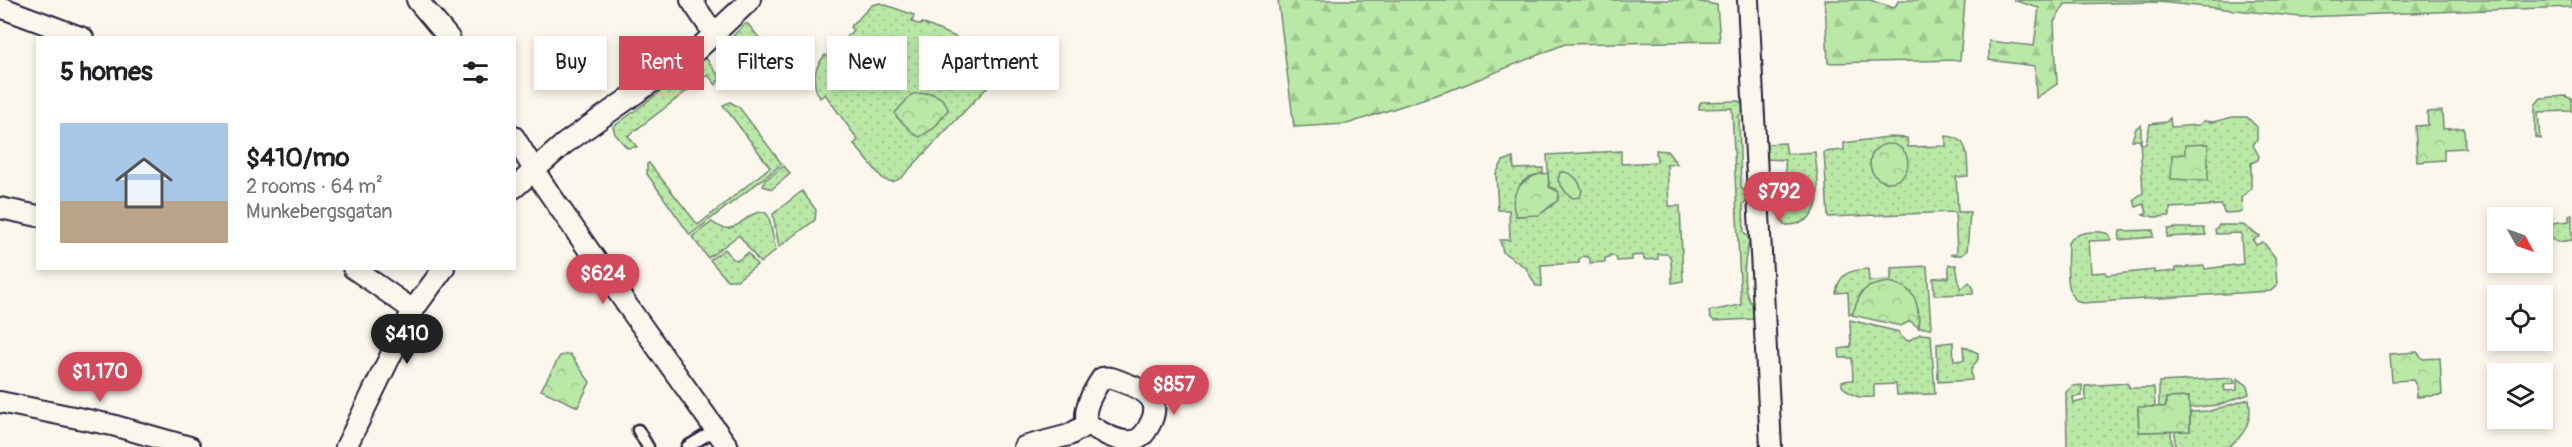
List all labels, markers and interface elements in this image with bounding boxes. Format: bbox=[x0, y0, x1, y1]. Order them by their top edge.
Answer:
chip: Buy bbox=[534, 36, 607, 90]
chip: Rent bbox=[619, 36, 704, 90]
chip: Filters bbox=[716, 36, 815, 90]
chip: New bbox=[827, 36, 907, 90]
chip: Apartment bbox=[919, 36, 1059, 90]
text: 5 homes bbox=[60, 56, 153, 88]
icon: filters bbox=[459, 56, 492, 89]
text: $410/mo bbox=[246, 142, 349, 174]
icon: home bbox=[108, 147, 180, 219]
pin: $792 bbox=[1743, 172, 1815, 223]
text: 2 rooms · 64 m² bbox=[246, 174, 383, 199]
text: $792 bbox=[1758, 179, 1800, 204]
text: Munkebergsgatan bbox=[246, 199, 393, 224]
north arrow bbox=[2487, 207, 2553, 273]
map controls bbox=[2487, 207, 2553, 429]
pin: $624 bbox=[567, 254, 639, 305]
text: $624 bbox=[580, 261, 626, 286]
button: locate bbox=[2487, 285, 2553, 351]
pin: $410 bbox=[371, 314, 443, 365]
text: $410 bbox=[385, 321, 429, 346]
pin: $1,170 bbox=[51, 352, 149, 403]
text: $1,170 bbox=[72, 359, 128, 384]
button: layers bbox=[2487, 363, 2553, 429]
pin: $857 bbox=[1138, 365, 1210, 416]
text: $857 bbox=[1153, 372, 1195, 397]

